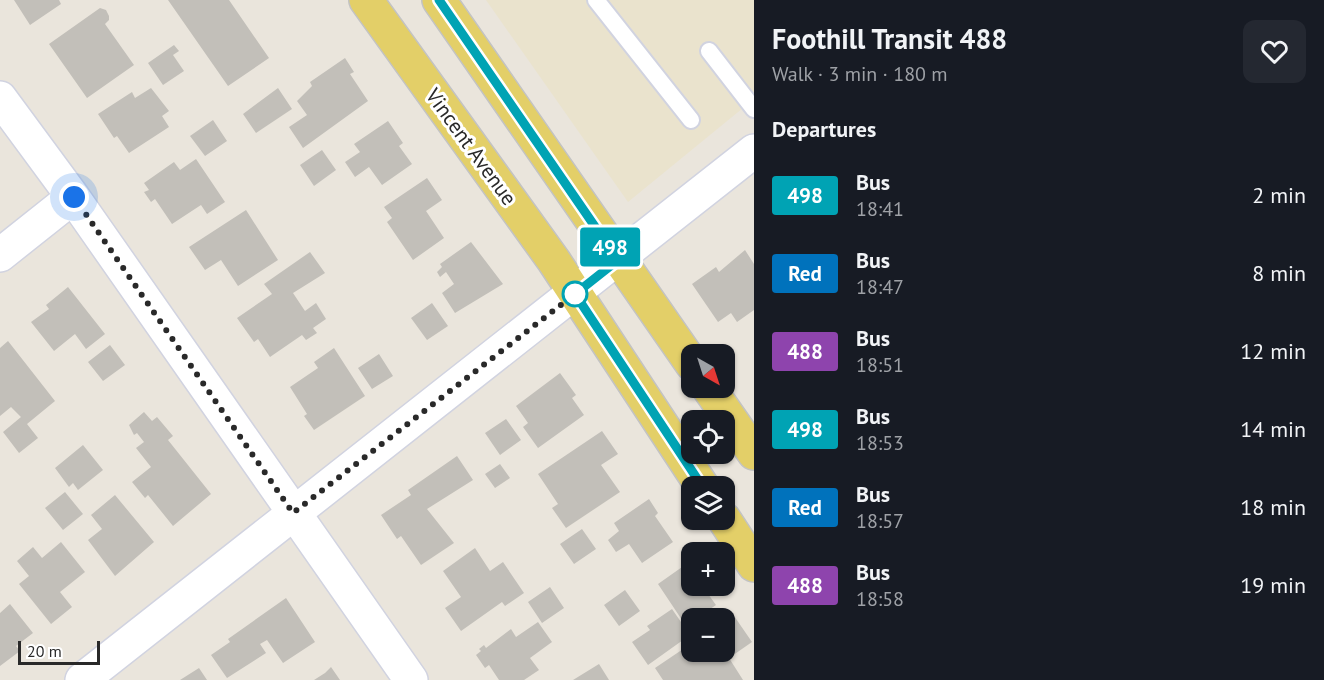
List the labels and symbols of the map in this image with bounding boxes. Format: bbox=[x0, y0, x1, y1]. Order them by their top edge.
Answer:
street label: Vincent Avenue bbox=[419, 82, 523, 210]
your location bbox=[59, 182, 89, 212]
line badge: 498 bbox=[576, 228, 644, 266]
unlabelled marker bbox=[562, 281, 588, 307]
north arrow bbox=[681, 344, 735, 398]
scale bar bbox=[18, 638, 100, 666]

